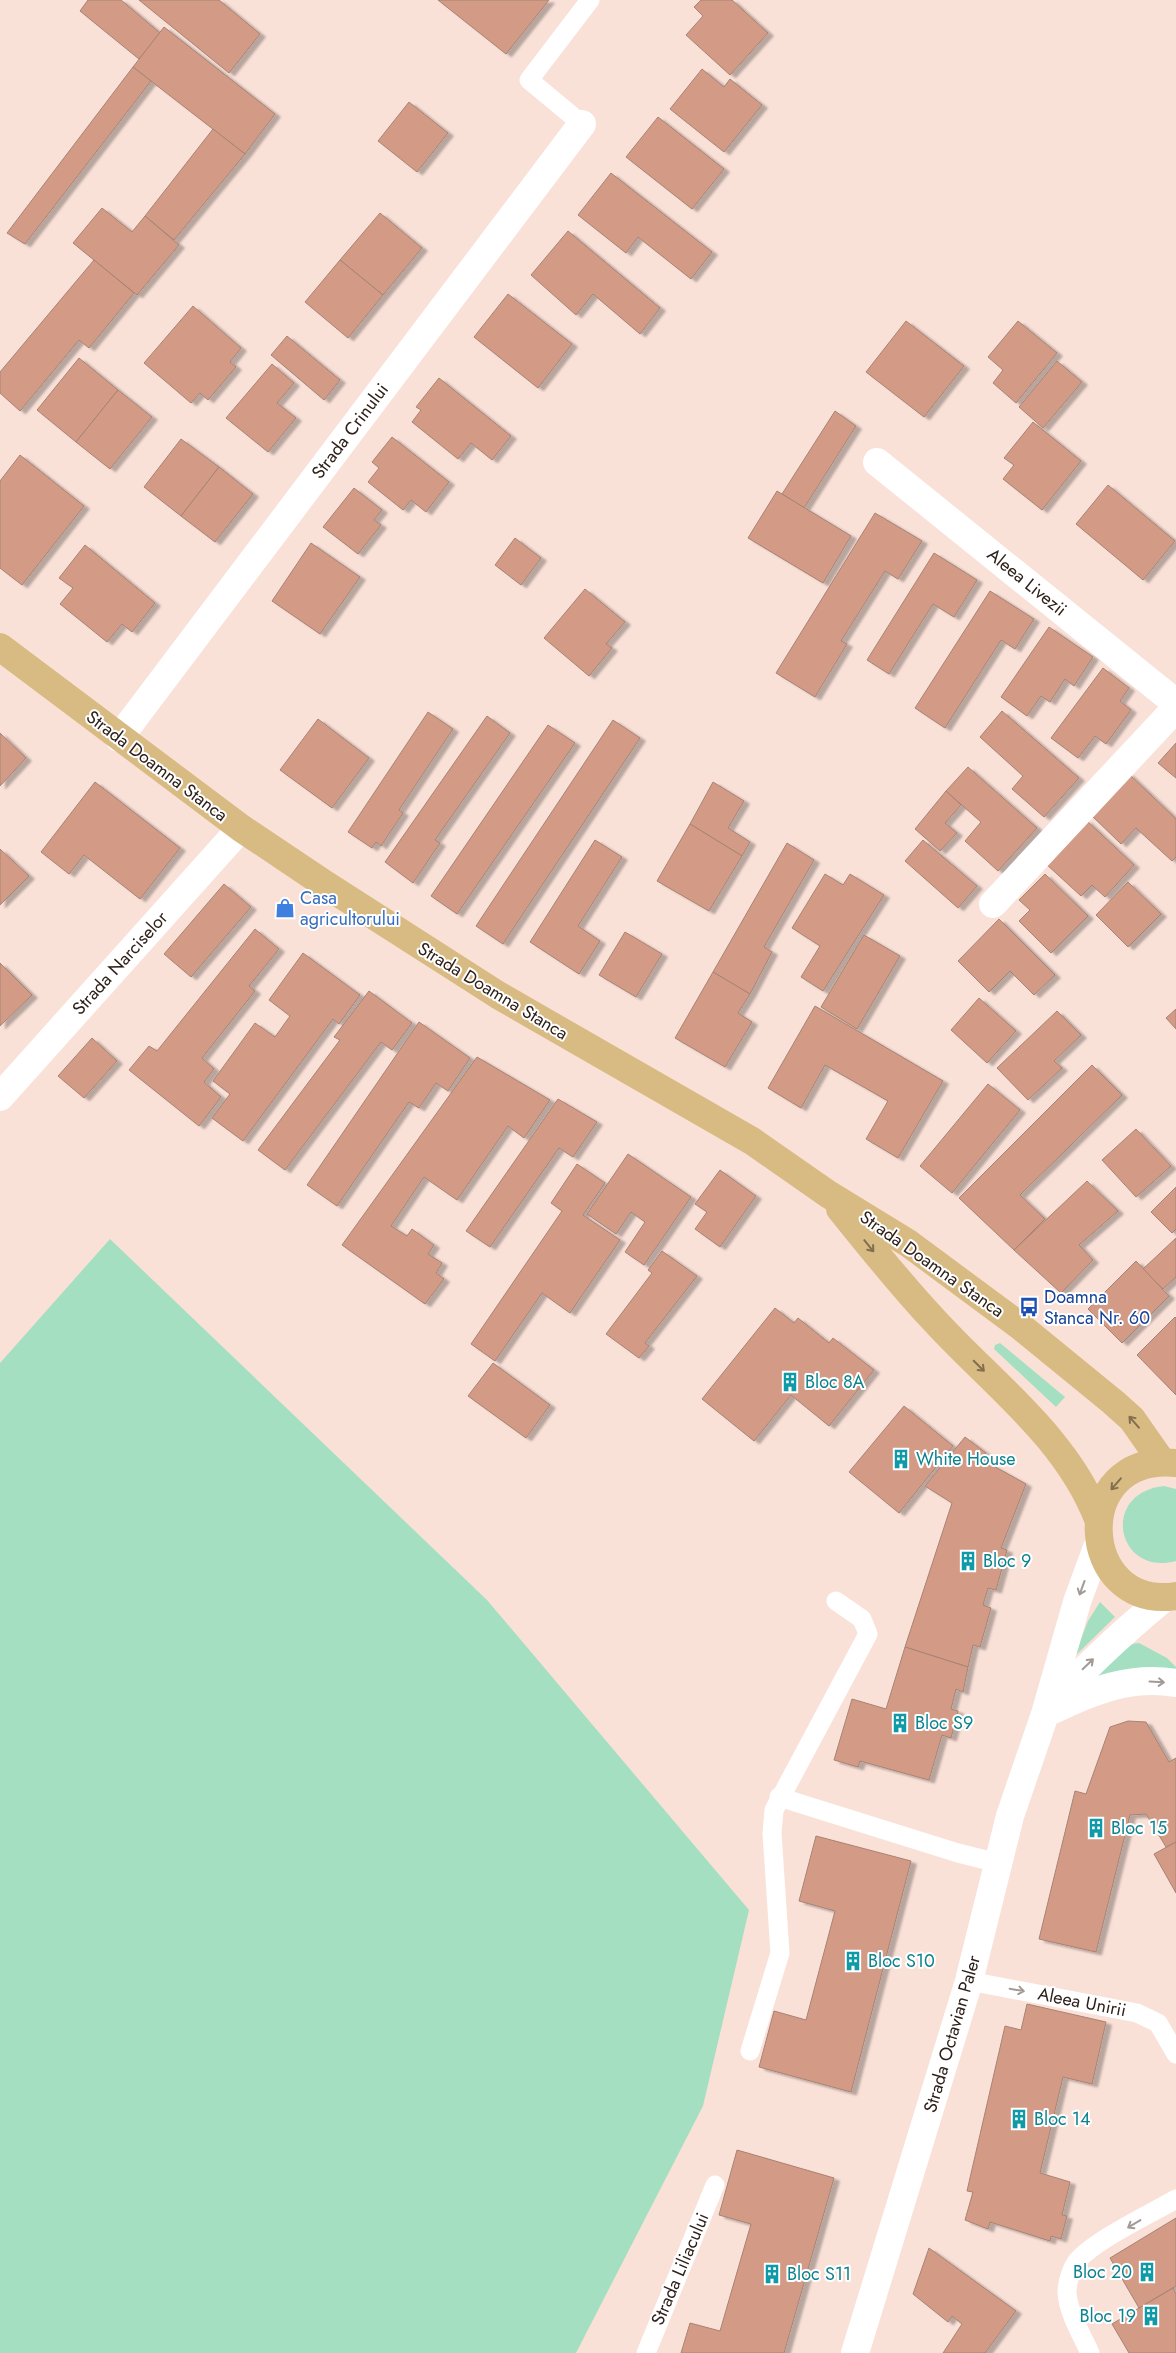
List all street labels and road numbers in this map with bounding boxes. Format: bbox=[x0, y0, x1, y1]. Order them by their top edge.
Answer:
street label: Strada Crinului bbox=[305, 378, 395, 484]
street label: Aleea Livezii bbox=[982, 542, 1072, 622]
street label: Strada Doamna Stanca bbox=[81, 704, 233, 828]
street label: Strada Narciselor bbox=[66, 905, 174, 1021]
street label: Strada Doamna Stanca bbox=[413, 936, 573, 1046]
street label: Strada Doamna Stanca bbox=[854, 1204, 1010, 1324]
street label: Strada Octavian Paler bbox=[917, 1951, 987, 2116]
street label: Aleea Unirii bbox=[1036, 1981, 1128, 2023]
street label: Strada Liliacului bbox=[645, 2209, 715, 2329]

